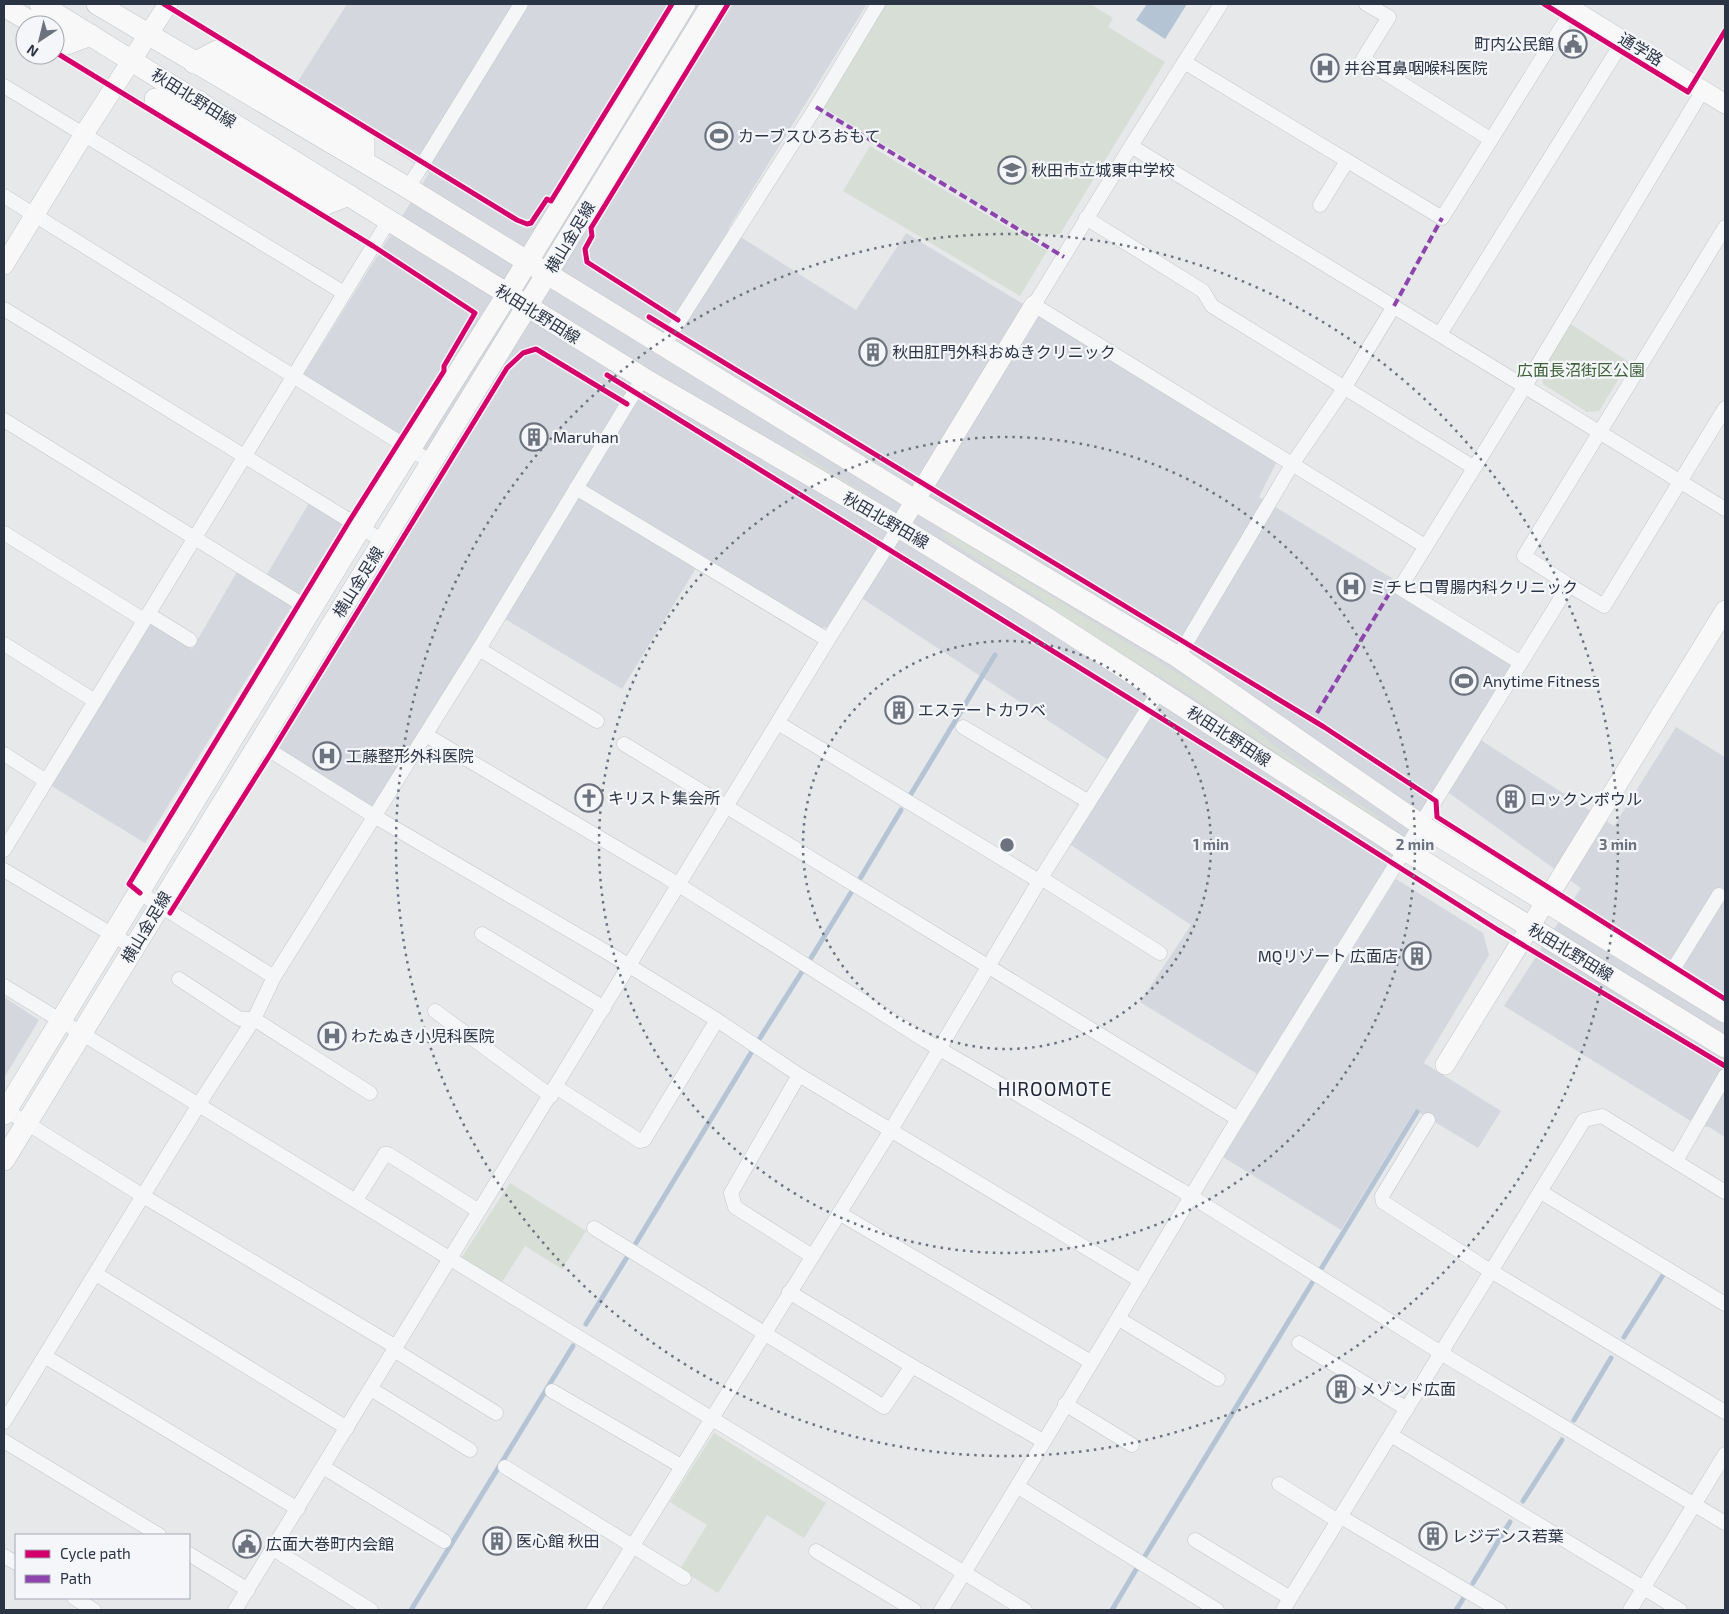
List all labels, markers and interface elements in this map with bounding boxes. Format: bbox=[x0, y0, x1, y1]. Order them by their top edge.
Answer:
north arrow bbox=[15, 15, 65, 65]
street label: 通学路 bbox=[1616, 28, 1667, 69]
public building icon: 町内公民館 bbox=[1558, 29, 1588, 59]
place label: 町内公民館 bbox=[1474, 34, 1554, 53]
text: N bbox=[23, 41, 41, 61]
hospital icon: 井谷耳鼻咽喉科医院 bbox=[1310, 53, 1340, 83]
place label: 井谷耳鼻咽喉科医院 bbox=[1344, 58, 1488, 77]
street label: 秋田北野田線 bbox=[149, 64, 240, 131]
sports icon: カーブスひろおもて bbox=[704, 121, 734, 151]
place label: カーブスひろおもて bbox=[738, 126, 880, 145]
school or university icon: 秋田市立城東中学校 bbox=[997, 155, 1027, 185]
place label: 秋田市立城東中学校 bbox=[1031, 160, 1175, 179]
street label: 横山金足線 bbox=[541, 198, 598, 276]
street label: 秋田北野田線 bbox=[493, 280, 584, 347]
building icon: 秋田肛門外科おぬきクリニック bbox=[858, 337, 888, 367]
place label: 秋田肛門外科おぬきクリニック bbox=[892, 342, 1116, 361]
park label: 広面長沼街区公園 bbox=[1517, 360, 1645, 379]
building icon: Maruhan bbox=[519, 422, 549, 452]
place label: Maruhan bbox=[553, 427, 619, 446]
street label: 秋田北野田線 bbox=[840, 487, 933, 552]
street label: 横山金足線 bbox=[328, 543, 387, 621]
hospital icon: ミチヒロ胃腸内科クリニック bbox=[1336, 572, 1366, 602]
place label: ミチヒロ胃腸内科クリニック bbox=[1370, 577, 1578, 596]
sports icon: Anytime Fitness bbox=[1449, 666, 1479, 696]
place label: Anytime Fitness bbox=[1483, 671, 1600, 690]
building icon: エステートカワベ bbox=[884, 695, 914, 725]
place label: エステートカワベ bbox=[918, 700, 1046, 719]
street label: 秋田北野田線 bbox=[1184, 701, 1275, 770]
hospital icon: 工藤整形外科医院 bbox=[312, 741, 342, 771]
place label: 工藤整形外科医院 bbox=[346, 746, 474, 765]
church icon: キリスト集会所 bbox=[574, 783, 604, 813]
building icon: ロックンボウル bbox=[1496, 784, 1526, 814]
place label: キリスト集会所 bbox=[608, 788, 720, 807]
place label: ロックンボウル bbox=[1530, 789, 1642, 808]
text: 1 min bbox=[1193, 835, 1229, 853]
text: 2 min bbox=[1396, 835, 1434, 853]
text: 3 min bbox=[1599, 835, 1637, 853]
centre of rings bbox=[998, 836, 1016, 854]
street label: 横山金足線 bbox=[117, 888, 174, 966]
street label: 秋田北野田線 bbox=[1525, 919, 1617, 984]
building icon: MQリゾート 広面店 bbox=[1402, 941, 1432, 971]
place label: MQリゾート 広面店 bbox=[1258, 946, 1398, 966]
hospital icon: わたぬき小児科医院 bbox=[317, 1021, 347, 1051]
place label: わたぬき小児科医院 bbox=[351, 1026, 495, 1045]
district label: HIROOMOTE bbox=[998, 1077, 1112, 1100]
building icon: メゾンド広面 bbox=[1326, 1374, 1356, 1404]
place label: メゾンド広面 bbox=[1360, 1379, 1456, 1398]
building icon: レジデンス若葉 bbox=[1418, 1521, 1448, 1551]
building icon: 医心館 秋田 bbox=[482, 1526, 512, 1556]
place label: レジデンス若葉 bbox=[1452, 1526, 1564, 1545]
public building icon: 広面大巻町内会館 bbox=[232, 1529, 262, 1559]
place label: 医心館 秋田 bbox=[516, 1531, 600, 1550]
legend bbox=[15, 1534, 190, 1599]
place label: 広面大巻町内会館 bbox=[266, 1534, 394, 1553]
text: Cycle path bbox=[60, 1544, 131, 1562]
text: Path bbox=[60, 1569, 91, 1587]

